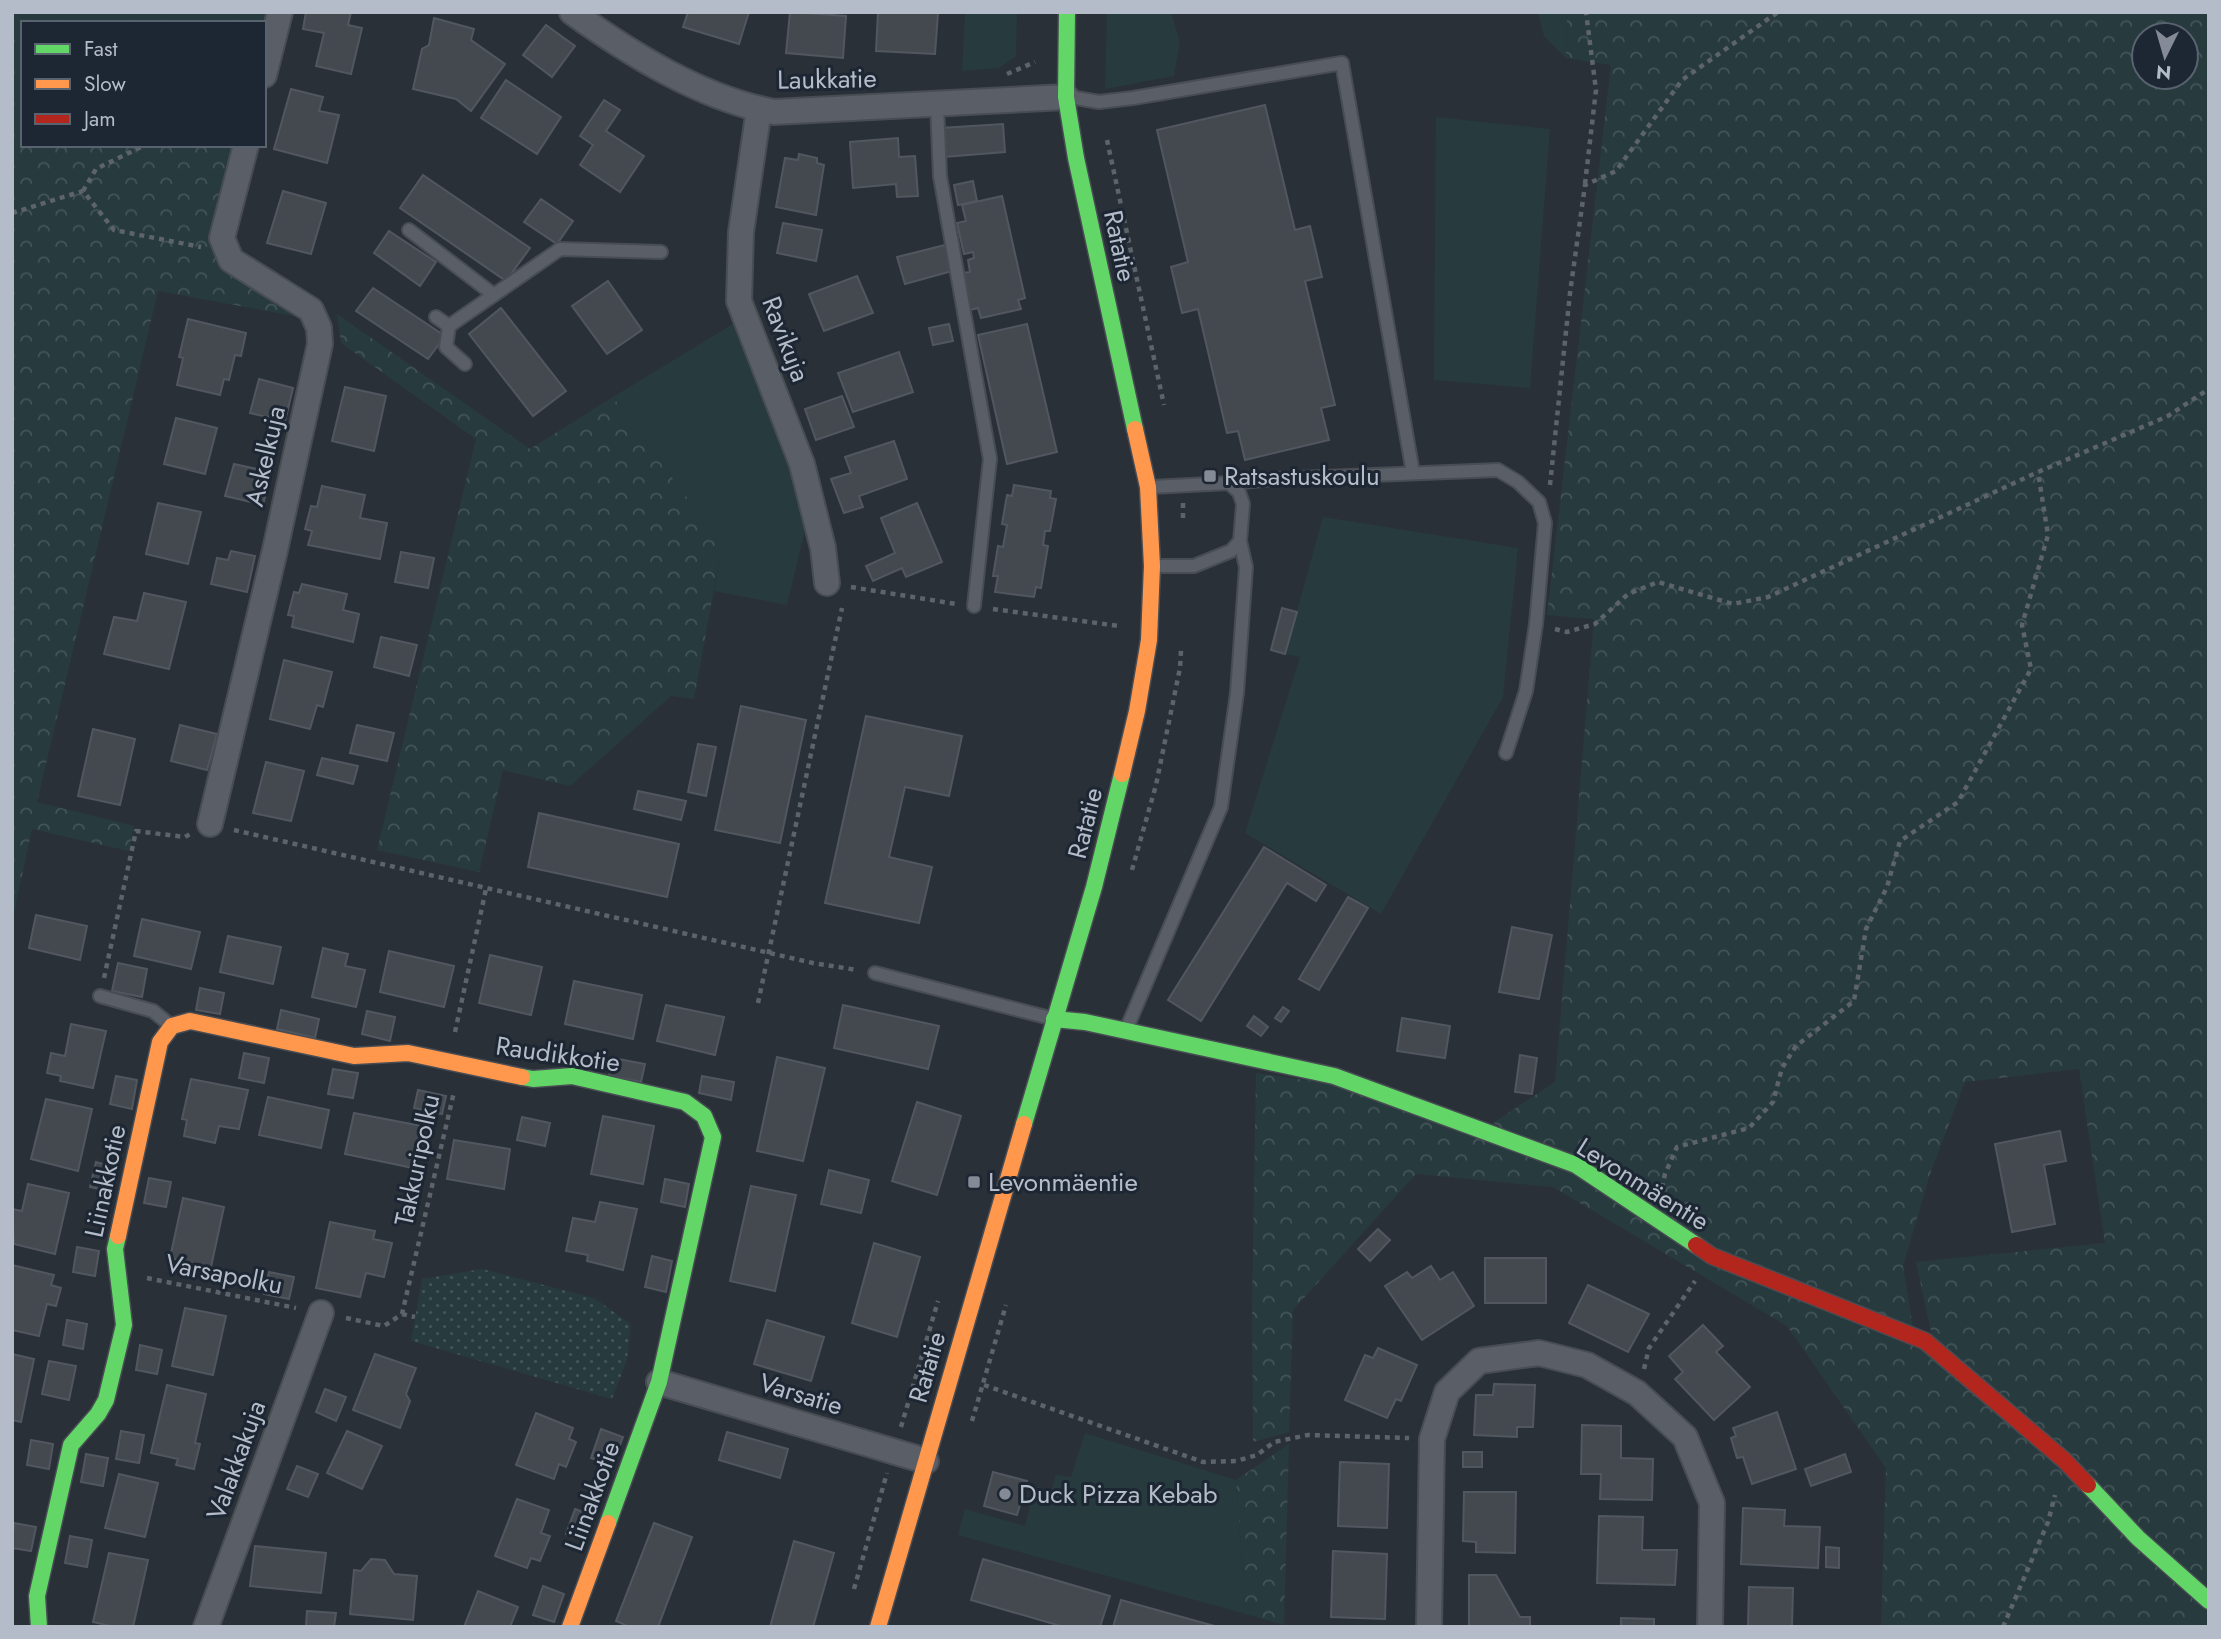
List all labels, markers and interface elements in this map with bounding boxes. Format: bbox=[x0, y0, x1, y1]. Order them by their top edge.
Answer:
legend bbox=[21, 21, 266, 147]
north arrow bbox=[2130, 21, 2200, 91]
text: Fast bbox=[84, 34, 117, 64]
text: N bbox=[2155, 58, 2172, 87]
street label: Laukkatie bbox=[777, 59, 877, 99]
text: Slow bbox=[84, 69, 126, 99]
text: Jam bbox=[81, 104, 116, 134]
street label: Ratatie bbox=[1094, 207, 1146, 285]
street label: Ravikuja bbox=[752, 291, 820, 387]
street label: Askelkuja bbox=[235, 402, 295, 510]
place label: Ratsastuskoulu bbox=[1224, 457, 1380, 495]
marker: Ratsastuskoulu bbox=[1202, 468, 1218, 484]
street label: Ratatie bbox=[1058, 783, 1112, 863]
street label: Raudikkotie bbox=[493, 1026, 623, 1082]
street label: Takkuripolku bbox=[385, 1091, 449, 1229]
street label: Liinakkotie bbox=[75, 1121, 135, 1241]
street label: Levonmäentie bbox=[1569, 1128, 1717, 1240]
place label: Levonmäentie bbox=[988, 1163, 1138, 1201]
marker: Levonmäentie bbox=[966, 1174, 982, 1190]
street label: Varsapolku bbox=[162, 1244, 286, 1304]
street label: Ratatie bbox=[899, 1327, 955, 1407]
street label: Varsatie bbox=[755, 1363, 847, 1425]
street label: Valakkakuja bbox=[197, 1395, 275, 1525]
street label: Liinakkotie bbox=[555, 1436, 629, 1556]
place label: Duck Pizza Kebab bbox=[1019, 1475, 1217, 1513]
marker: Duck Pizza Kebab bbox=[997, 1486, 1013, 1502]

